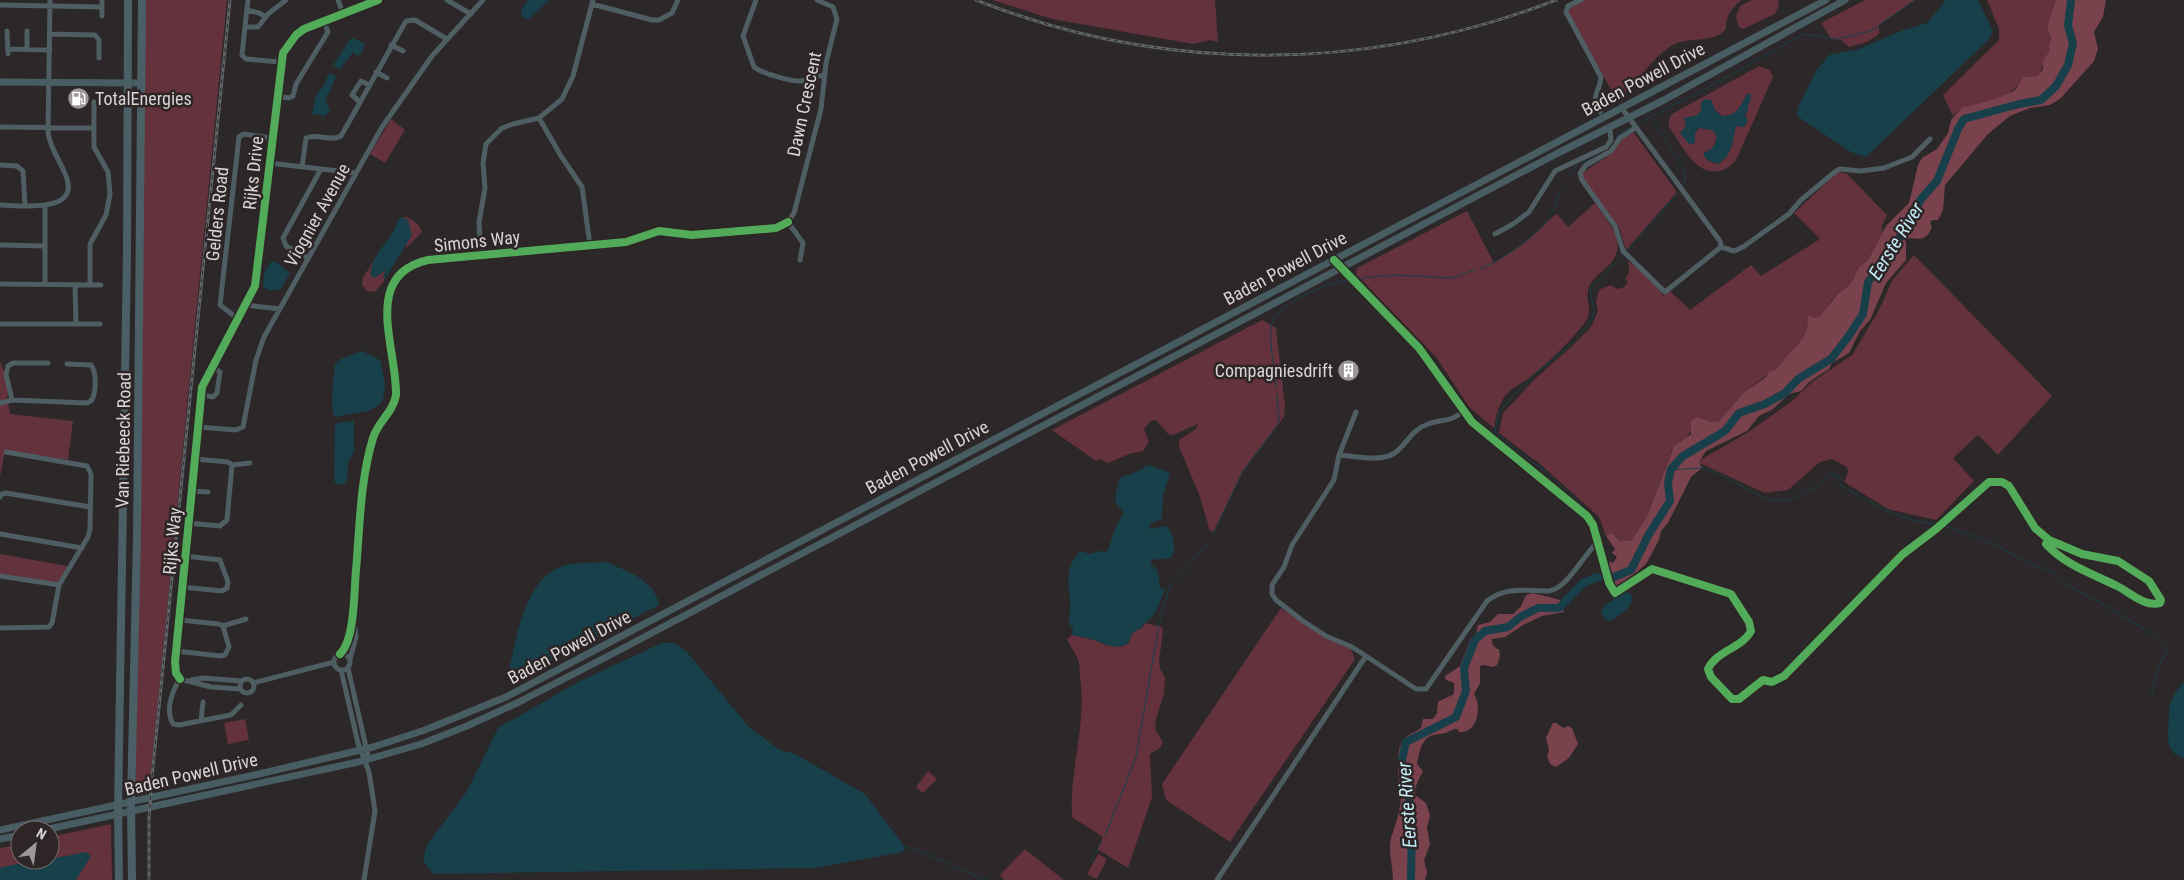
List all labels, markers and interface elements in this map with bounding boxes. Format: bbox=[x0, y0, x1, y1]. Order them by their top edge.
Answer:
street label: Baden Powell Drive bbox=[1578, 38, 1708, 120]
street label: Dawn Crescent bbox=[783, 50, 825, 158]
fuel station icon: TotalEnergies bbox=[67, 86, 91, 110]
place label: TotalEnergies bbox=[95, 88, 192, 109]
street label: Rijks Drive bbox=[239, 135, 267, 211]
street label: Viognier Avenue bbox=[280, 160, 354, 270]
street label: Gelders Road bbox=[202, 166, 232, 262]
water label: Eerste River bbox=[1863, 198, 1929, 284]
street label: Simons Way bbox=[433, 226, 522, 256]
street label: Baden Powell Drive bbox=[1220, 227, 1350, 309]
building icon: Compagniesdrift bbox=[1337, 358, 1361, 382]
place label: Compagniesdrift bbox=[1215, 360, 1333, 381]
street label: Van Riebeeck Road bbox=[111, 372, 135, 508]
street label: Baden Powell Drive bbox=[862, 416, 992, 498]
street label: Rijks Way bbox=[159, 506, 185, 576]
street label: Baden Powell Drive bbox=[504, 606, 634, 688]
street label: Baden Powell Drive bbox=[122, 748, 260, 800]
water label: Eerste River bbox=[1392, 761, 1421, 849]
north arrow bbox=[10, 820, 60, 870]
text: N bbox=[34, 825, 49, 843]

